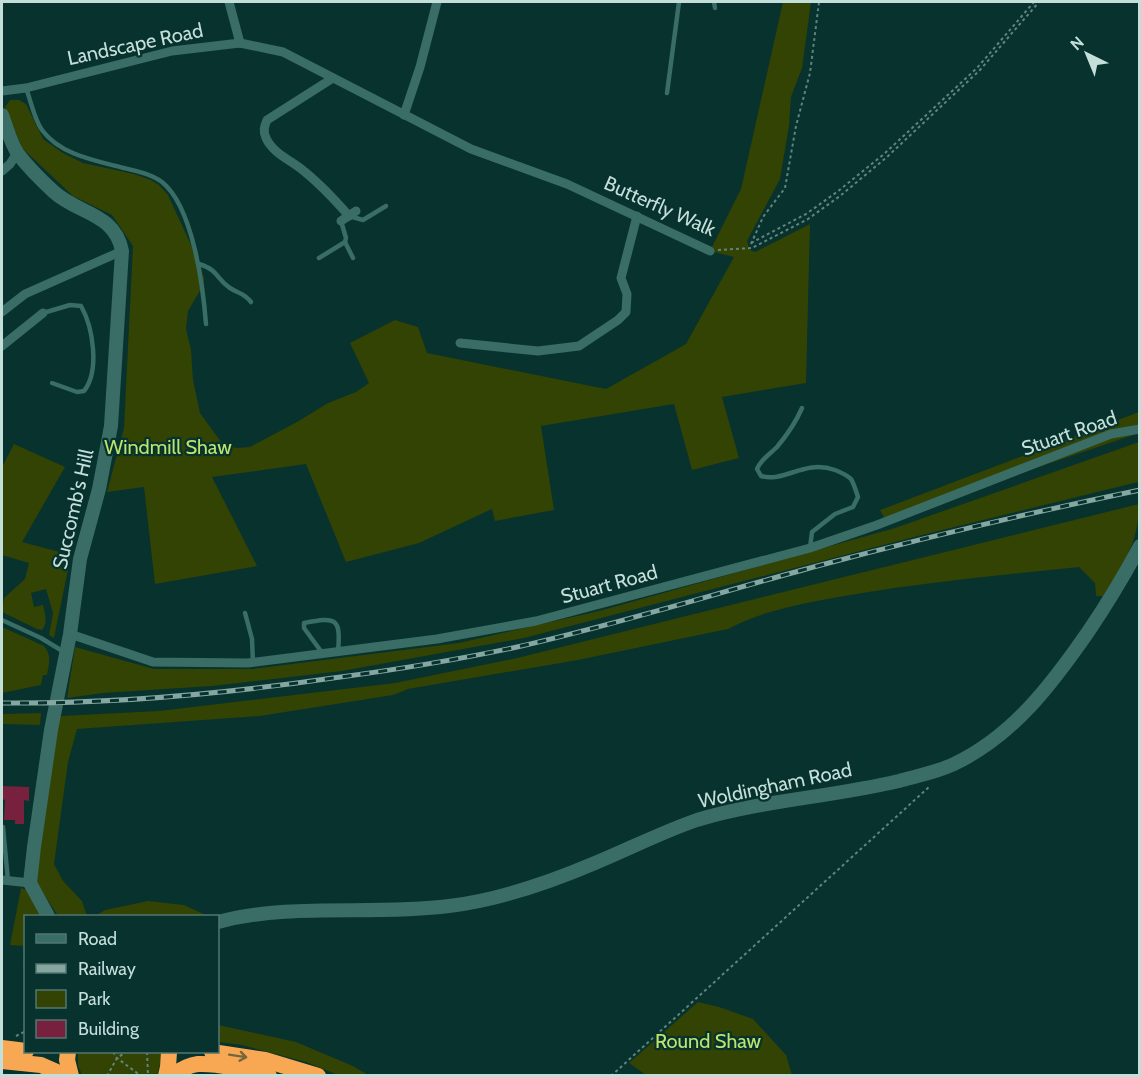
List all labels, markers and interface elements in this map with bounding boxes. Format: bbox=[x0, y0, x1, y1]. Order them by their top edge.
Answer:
street label: Landscape Road bbox=[65, 18, 205, 70]
north arrow bbox=[1057, 24, 1117, 84]
text: N bbox=[1066, 33, 1088, 54]
street label: Butterfly Walk bbox=[601, 171, 719, 241]
street label: Stuart Road bbox=[1018, 406, 1120, 460]
park label: Windmill Shaw bbox=[104, 435, 232, 459]
street label: Succomb's Hill bbox=[48, 446, 99, 571]
street label: Stuart Road bbox=[558, 560, 660, 608]
street label: Woldingham Road bbox=[696, 757, 854, 813]
legend bbox=[24, 915, 219, 1053]
text: Road bbox=[78, 928, 117, 950]
text: Railway bbox=[78, 958, 136, 980]
text: Park bbox=[78, 988, 111, 1010]
text: Building bbox=[78, 1018, 140, 1040]
park label: Round Shaw bbox=[655, 1029, 762, 1053]
one-way arrow bbox=[228, 1050, 248, 1061]

